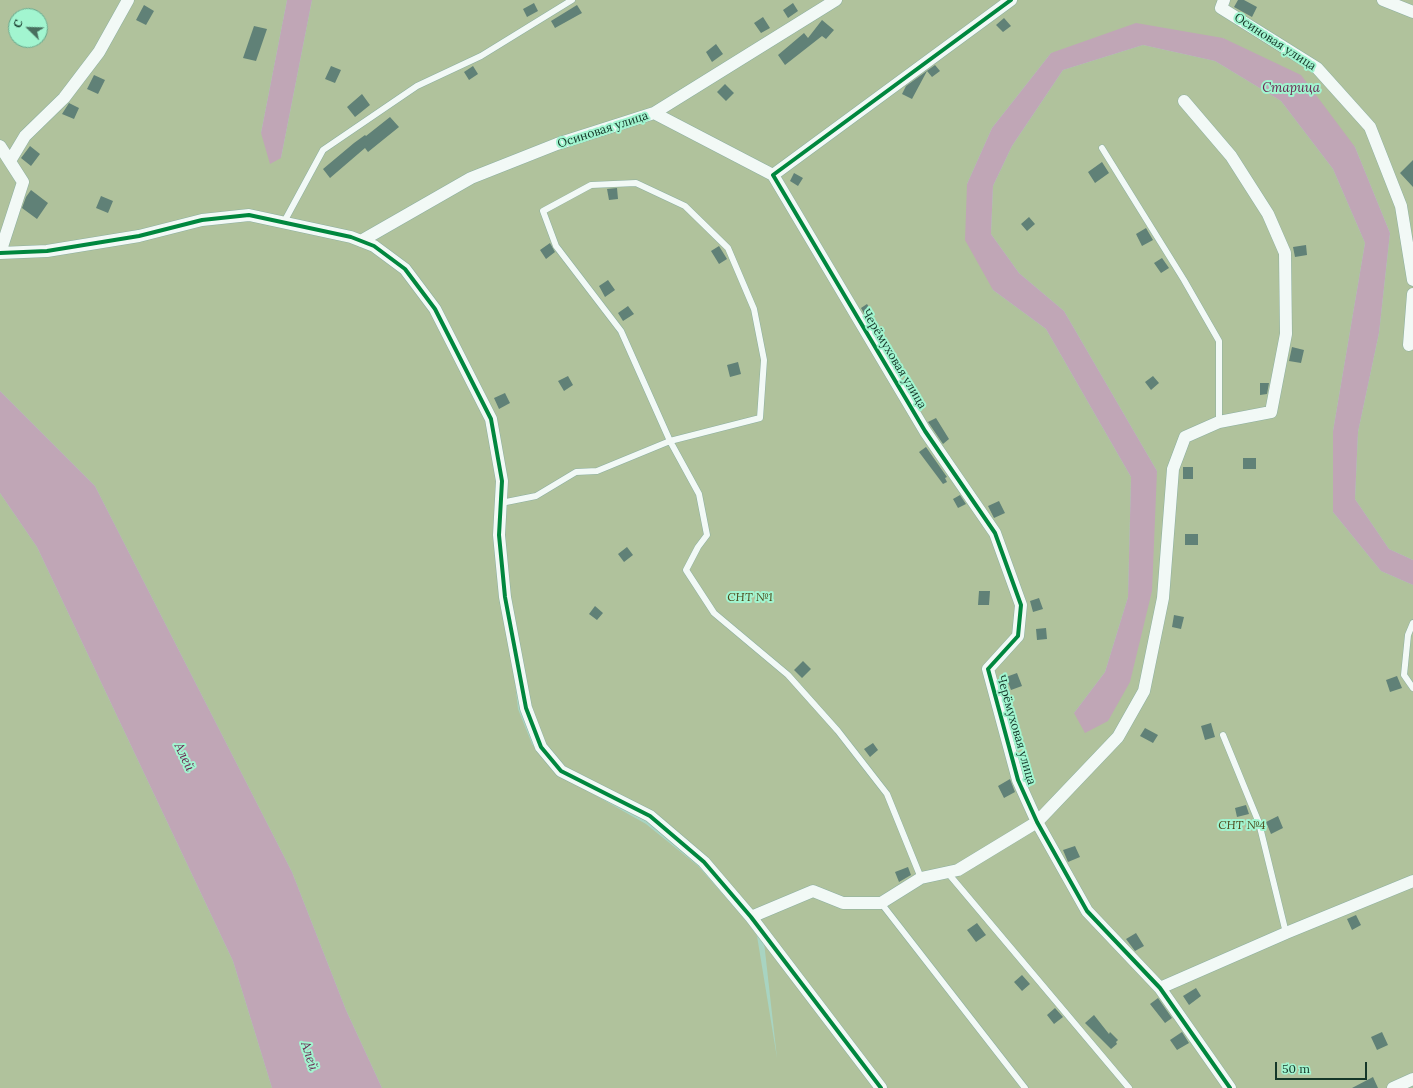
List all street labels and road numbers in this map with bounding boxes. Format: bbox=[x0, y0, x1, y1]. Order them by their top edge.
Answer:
street label: Осиновая улица bbox=[1231, 10, 1319, 74]
street label: Осиновая улица bbox=[556, 109, 650, 151]
street label: Черёмуховая улица bbox=[859, 307, 929, 411]
street label: Черёмуховая улица bbox=[993, 673, 1039, 787]

